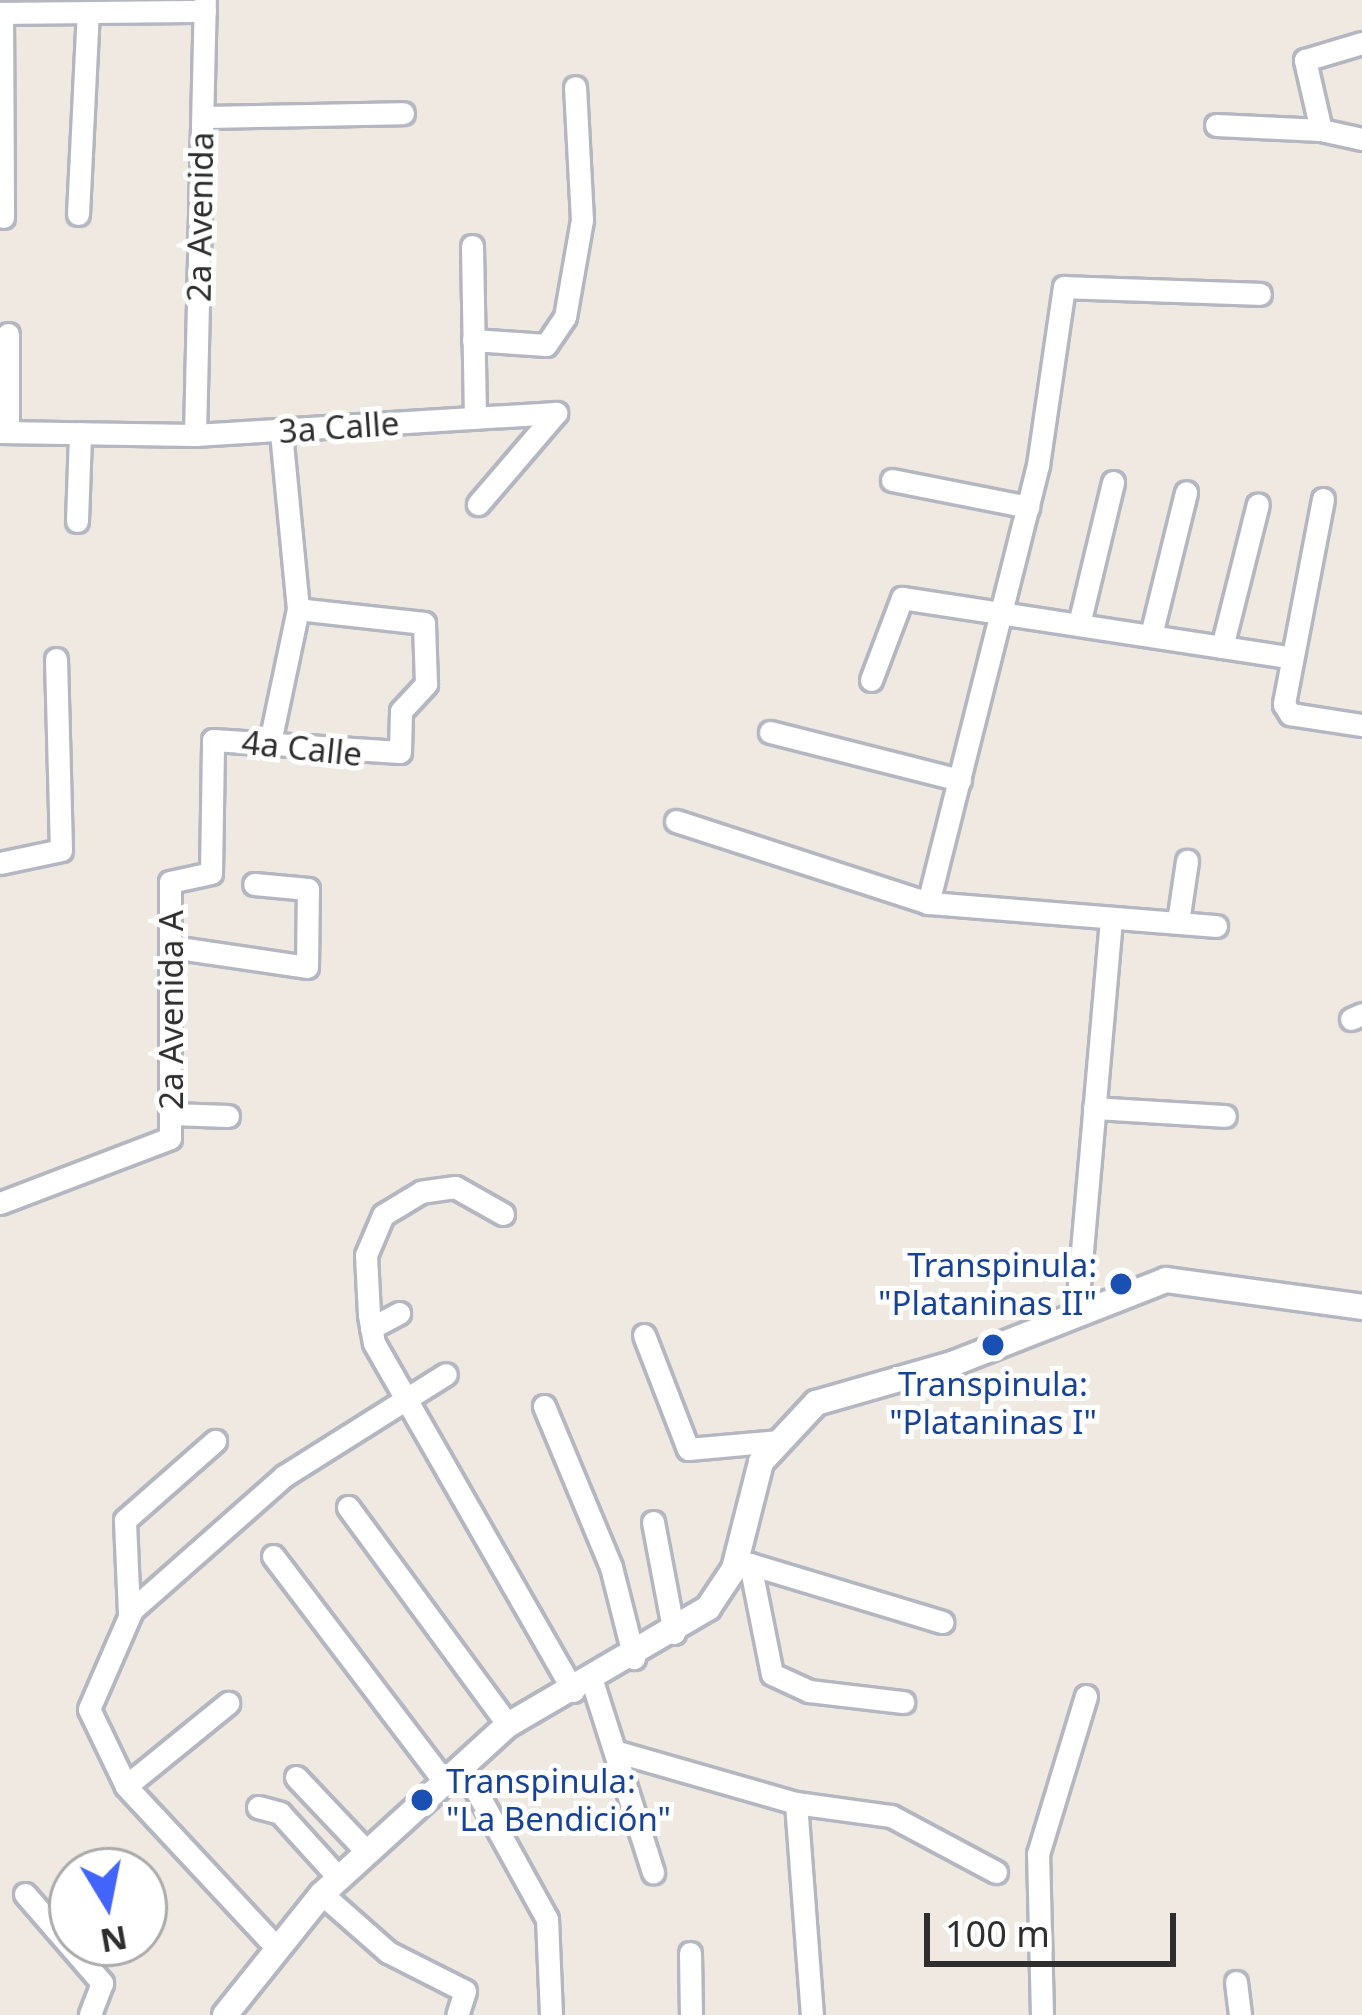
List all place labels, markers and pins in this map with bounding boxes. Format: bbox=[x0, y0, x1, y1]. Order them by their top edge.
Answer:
place label: Transpinula: "Plataninas II" bbox=[878, 1245, 1097, 1323]
marker: Transpinula: "Plataninas II" bbox=[1108, 1271, 1134, 1297]
marker: Transpinula: "Plataninas I" bbox=[980, 1332, 1006, 1358]
place label: Transpinula: "Plataninas I" bbox=[889, 1364, 1097, 1442]
place label: Transpinula: "La Bendición" bbox=[446, 1761, 671, 1839]
marker: Transpinula: "La Bendición" bbox=[409, 1787, 435, 1813]

